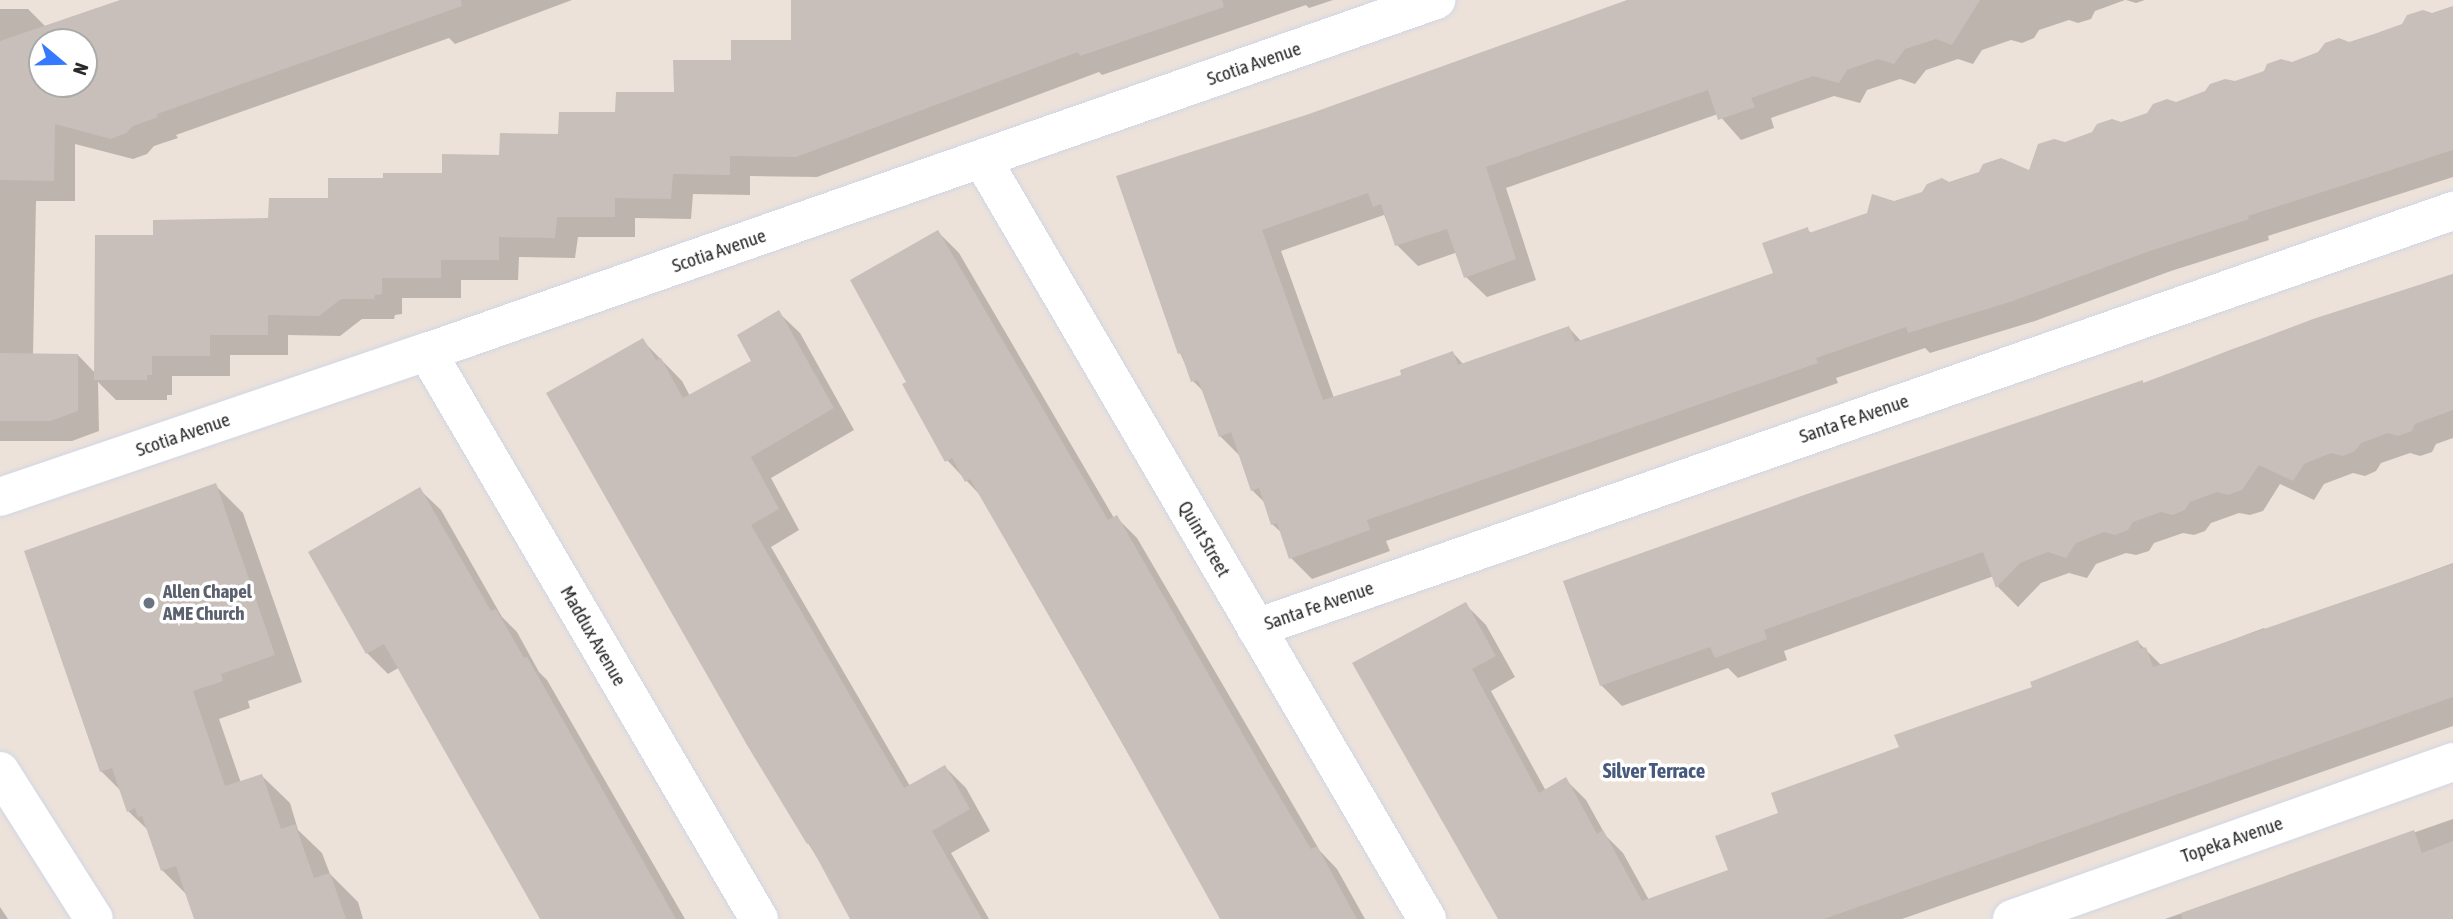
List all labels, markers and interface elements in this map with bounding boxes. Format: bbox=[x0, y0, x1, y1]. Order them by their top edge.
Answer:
north arrow bbox=[28, 28, 98, 98]
street label: Scotia Avenue bbox=[1204, 37, 1304, 91]
text: N bbox=[69, 60, 93, 78]
street label: Scotia Avenue bbox=[669, 224, 769, 278]
street label: Santa Fe Avenue bbox=[1796, 390, 1912, 448]
street label: Scotia Avenue bbox=[133, 408, 233, 462]
street label: Quint Street bbox=[1173, 497, 1235, 581]
street label: Santa Fe Avenue bbox=[1261, 577, 1377, 635]
place label: Allen Chapel AME Church bbox=[163, 581, 252, 625]
street label: Maddux Avenue bbox=[555, 582, 631, 690]
marker: Allen Chapel AME Church bbox=[141, 595, 157, 611]
district label: Silver Terrace bbox=[1603, 757, 1705, 783]
street label: Topeka Avenue bbox=[2178, 812, 2286, 868]

